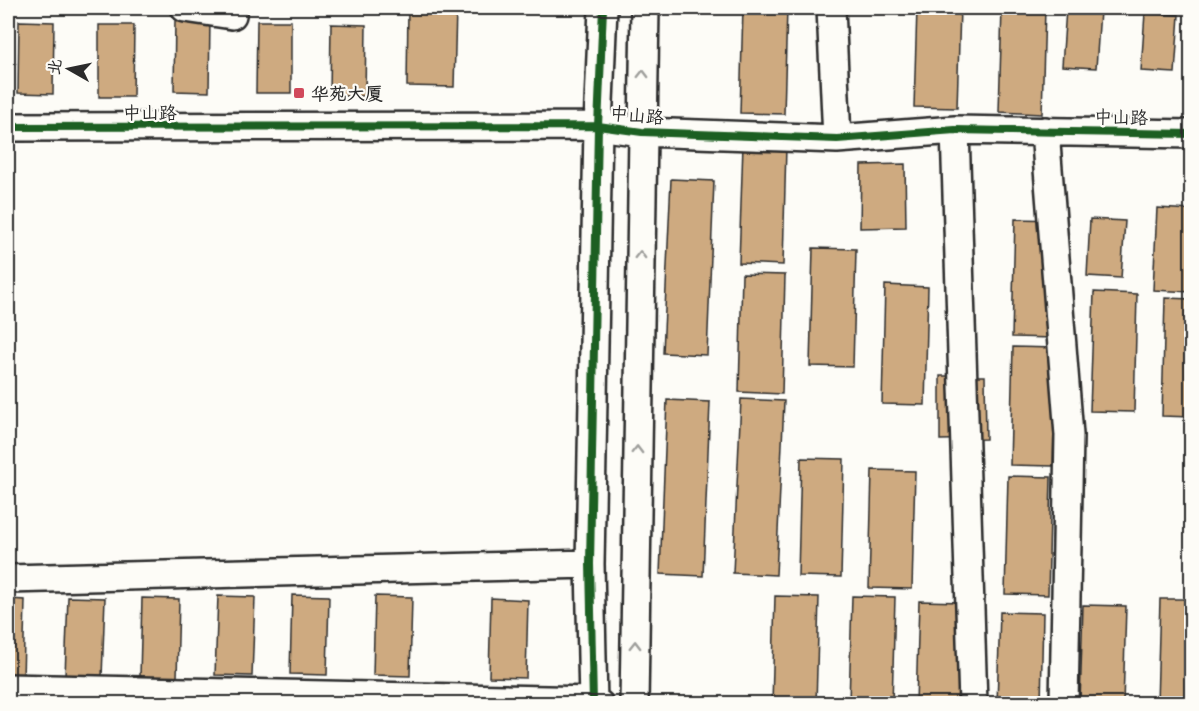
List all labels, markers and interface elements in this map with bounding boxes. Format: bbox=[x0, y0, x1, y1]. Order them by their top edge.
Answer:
north arrow bbox=[39, 39, 99, 99]
text: 北 bbox=[43, 57, 65, 76]
one-way arrow bbox=[637, 69, 649, 78]
place label: 华苑大厦 bbox=[311, 82, 383, 105]
marker: 华苑大厦 bbox=[292, 86, 306, 100]
street label: 中山路 bbox=[123, 101, 177, 124]
street label: 中山路 bbox=[609, 101, 665, 129]
street label: 中山路 bbox=[1094, 105, 1148, 129]
one-way arrow bbox=[634, 251, 646, 260]
one-way arrow bbox=[631, 446, 643, 455]
one-way arrow bbox=[628, 641, 641, 650]

